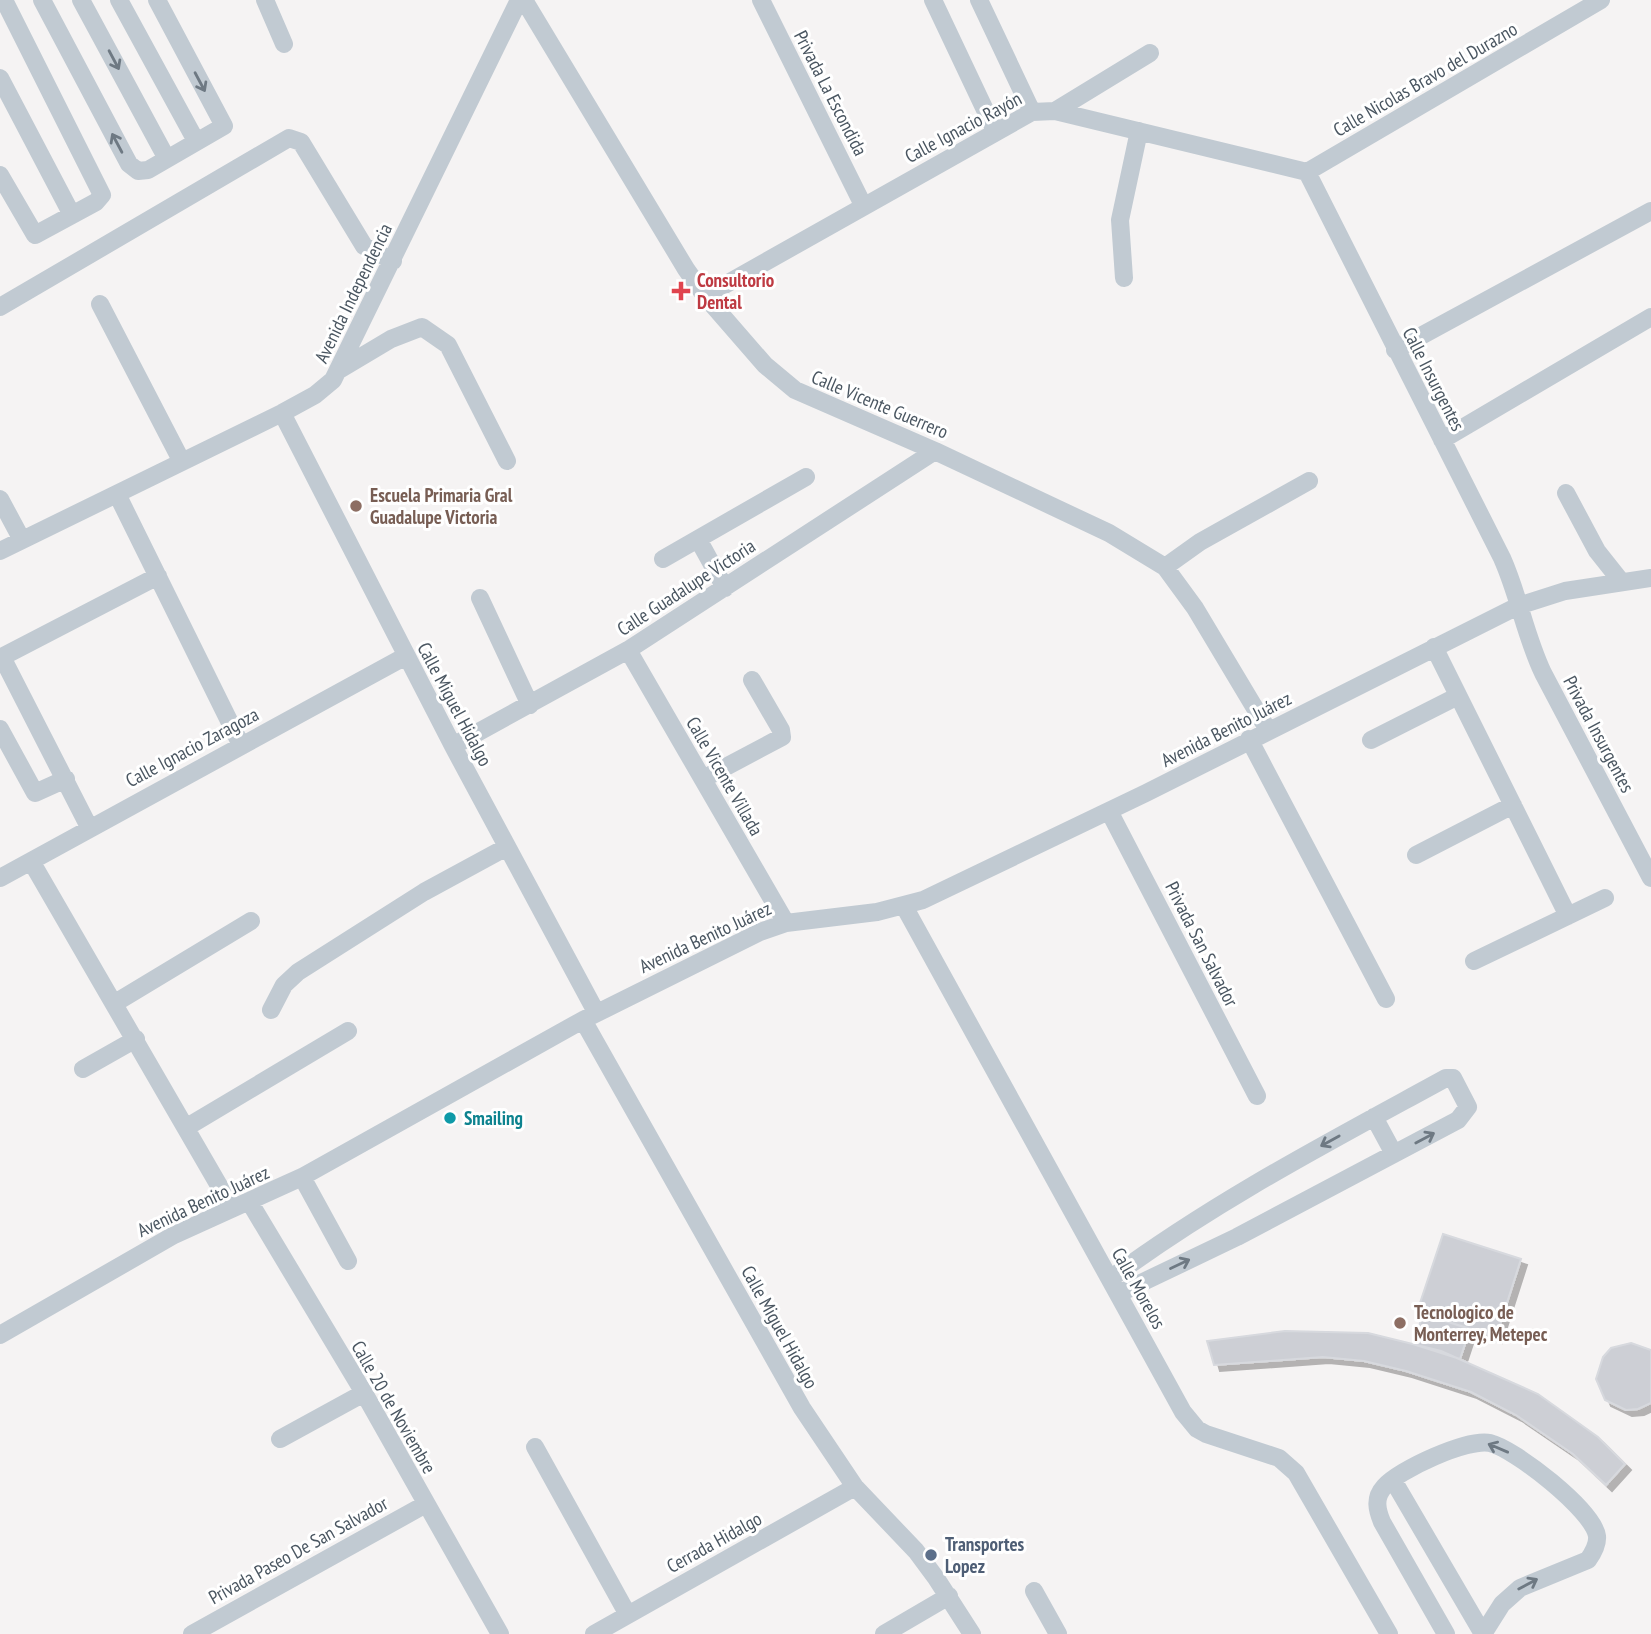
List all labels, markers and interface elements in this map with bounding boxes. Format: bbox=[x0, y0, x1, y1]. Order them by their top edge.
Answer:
street label: Calle Nicolas Bravo del Durazno bbox=[1329, 16, 1521, 142]
street label: Privada La Escondida bbox=[789, 26, 873, 160]
one-way arrow bbox=[107, 49, 121, 70]
one-way arrow bbox=[194, 71, 208, 92]
street label: Calle Ignacio Rayón bbox=[900, 86, 1026, 168]
one-way arrow bbox=[110, 133, 124, 154]
street label: Avenida Independencia bbox=[309, 219, 397, 367]
place label: Consultorio Dental bbox=[697, 268, 774, 314]
marker: Consultorio Dental bbox=[671, 281, 691, 301]
street label: Calle Insurgentes bbox=[1398, 323, 1470, 435]
street label: Calle Vicente Guerrero bbox=[808, 364, 952, 444]
place label: Escuela Primaria Gral Guadalupe Victoria bbox=[370, 483, 513, 529]
marker: Escuela Primaria Gral Guadalupe Victoria bbox=[348, 498, 364, 514]
street label: Calle Guadalupe Victoria bbox=[612, 533, 760, 641]
street label: Calle Miguel Hidalgo bbox=[412, 638, 498, 770]
street label: Privada Insurgentes bbox=[1558, 672, 1640, 796]
street label: Avenida Benito Juárez bbox=[1157, 686, 1295, 772]
street label: Calle Ignacio Zaragoza bbox=[121, 702, 263, 792]
street label: Calle Vicente Villada bbox=[681, 712, 769, 840]
street label: Privada San Salvador bbox=[1160, 877, 1244, 1011]
street label: Avenida Benito Juárez bbox=[635, 896, 775, 978]
place label: Smailing bbox=[464, 1106, 523, 1130]
marker: Smailing bbox=[442, 1110, 458, 1126]
one-way arrow bbox=[1414, 1130, 1435, 1144]
one-way arrow bbox=[1320, 1135, 1340, 1149]
street label: Avenida Benito Juárez bbox=[133, 1160, 273, 1242]
street label: Calle Morelos bbox=[1107, 1243, 1171, 1333]
one-way arrow bbox=[1169, 1257, 1190, 1270]
street label: Calle Miguel Hidalgo bbox=[736, 1261, 824, 1393]
place label: Tecnologico de Monterrey, Metepec bbox=[1414, 1300, 1548, 1346]
marker: Tecnologico de Monterrey, Metepec bbox=[1392, 1315, 1408, 1331]
street label: Calle 20 de Noviembre bbox=[346, 1336, 442, 1478]
one-way arrow bbox=[1488, 1440, 1509, 1453]
street label: Privada Paseo De San Salvador bbox=[204, 1490, 392, 1609]
street label: Cerrada Hidalgo bbox=[662, 1506, 766, 1578]
place label: Transportes Lopez bbox=[945, 1532, 1025, 1578]
marker: Transportes Lopez bbox=[923, 1547, 939, 1563]
one-way arrow bbox=[1517, 1577, 1537, 1591]

